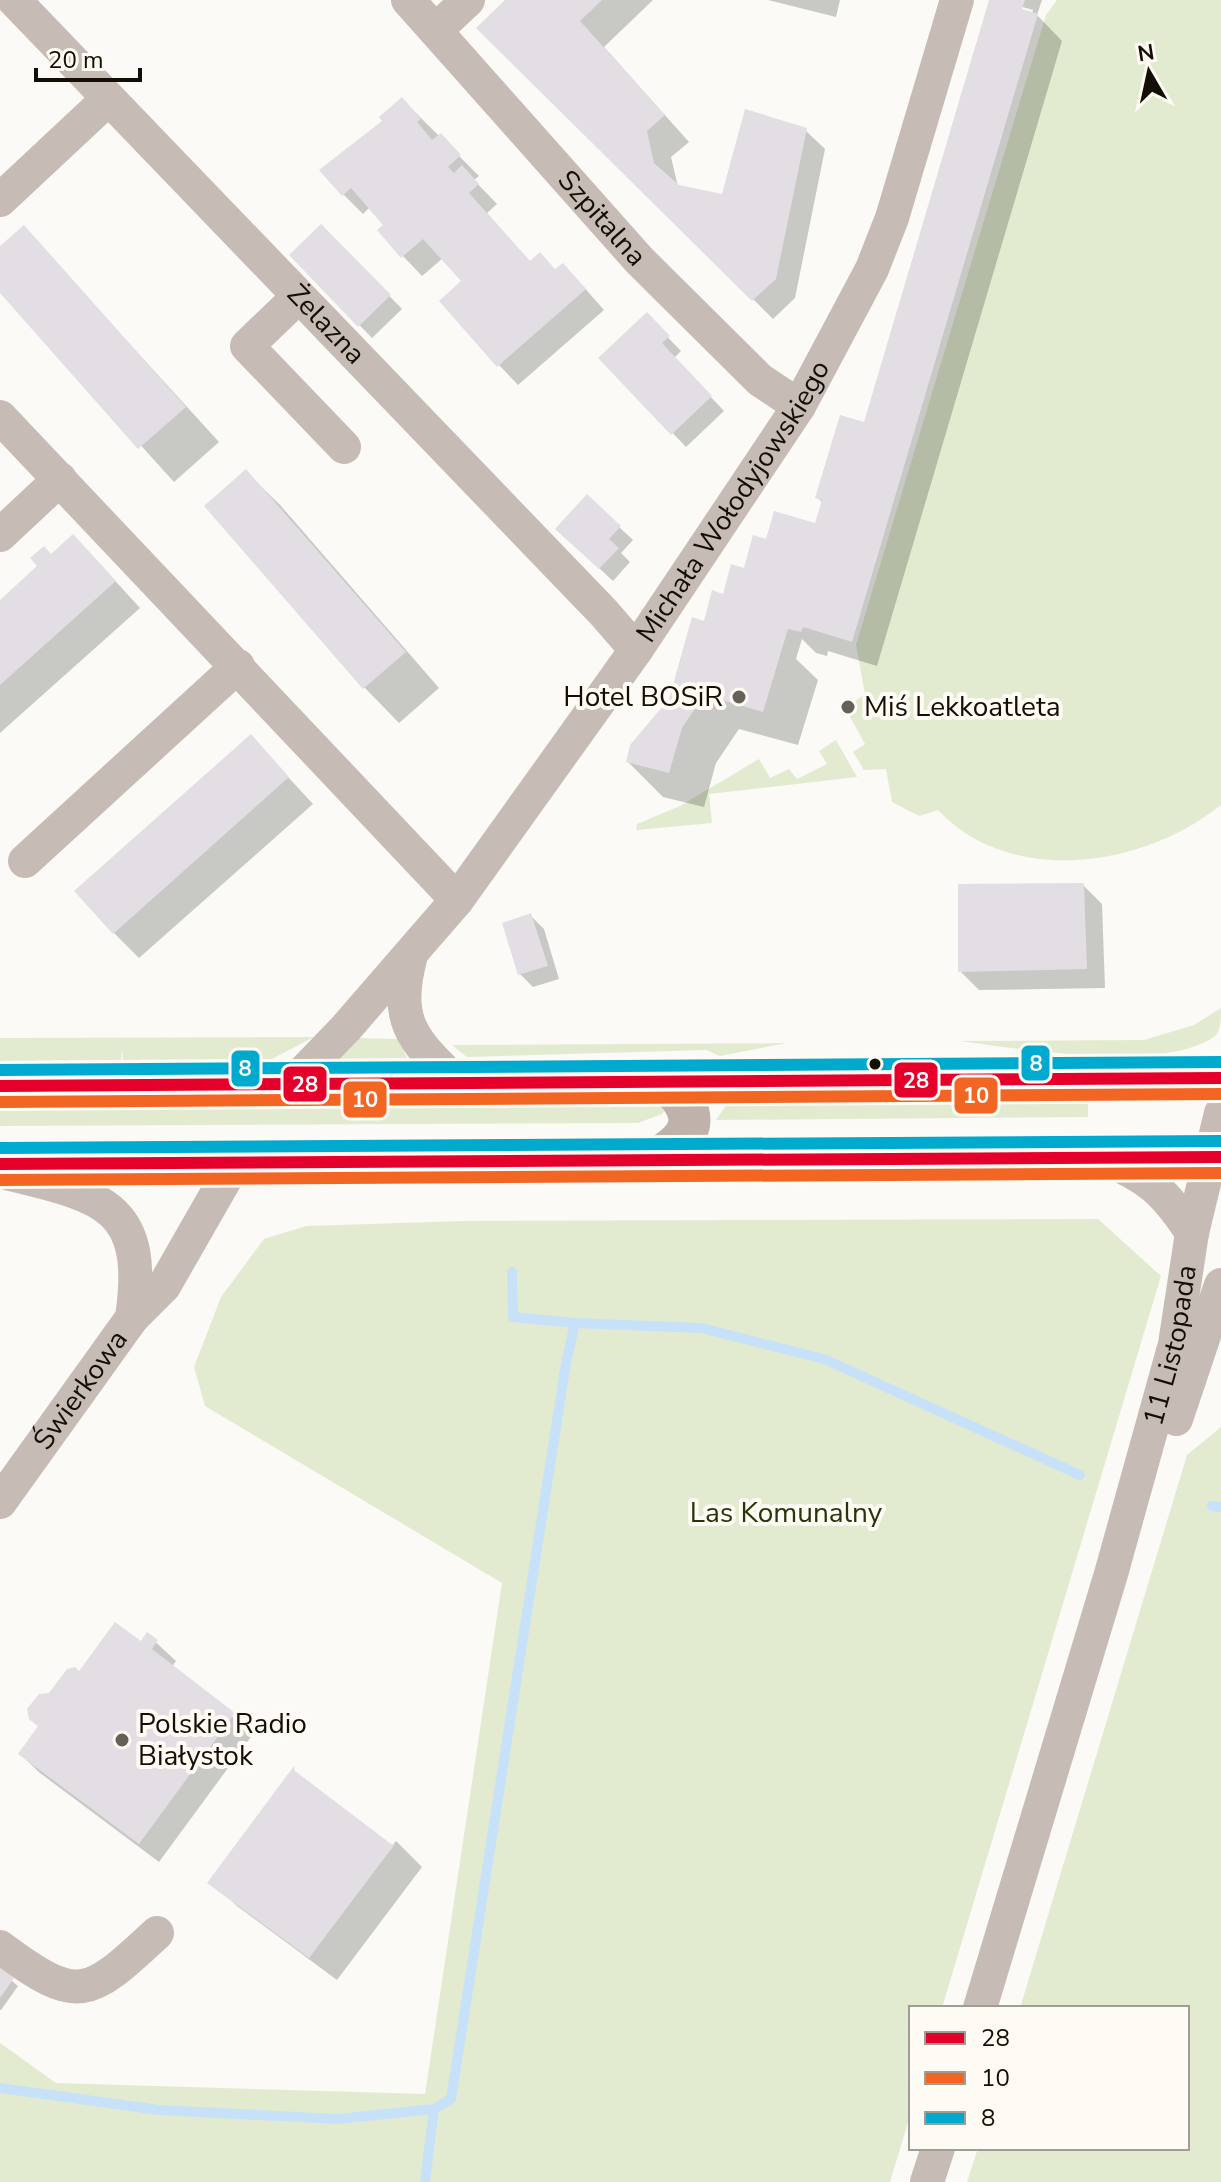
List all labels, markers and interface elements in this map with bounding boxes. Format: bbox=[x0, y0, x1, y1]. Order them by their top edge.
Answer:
scale bar bbox=[36, 32, 140, 82]
north arrow bbox=[1109, 32, 1189, 112]
text: N bbox=[1136, 37, 1157, 69]
text: 20 m bbox=[48, 44, 104, 76]
street label: Szpitalna bbox=[549, 162, 655, 274]
street label: Żelazna bbox=[278, 276, 374, 373]
street label: Michała Wołodyjowskiego bbox=[627, 353, 839, 650]
place label: Hotel BOSiR bbox=[563, 678, 723, 716]
marker: Hotel BOSiR bbox=[730, 688, 748, 706]
place label: Miś Lekkoatleta bbox=[864, 688, 1061, 726]
marker: Miś Lekkoatleta bbox=[839, 698, 857, 716]
line badge: 8 bbox=[1020, 1044, 1051, 1082]
line badge: 8 bbox=[230, 1049, 261, 1088]
text: 8 bbox=[1029, 1049, 1043, 1079]
text: 8 bbox=[238, 1054, 252, 1084]
unlabelled marker bbox=[867, 1056, 883, 1072]
line badge: 28 bbox=[893, 1061, 939, 1099]
line badge: 28 bbox=[282, 1065, 328, 1103]
text: 28 bbox=[903, 1066, 929, 1096]
text: 28 bbox=[292, 1070, 318, 1100]
line badge: 10 bbox=[953, 1076, 999, 1115]
line badge: 10 bbox=[342, 1080, 388, 1119]
text: 10 bbox=[963, 1081, 989, 1111]
text: 10 bbox=[352, 1085, 378, 1115]
street label: 11 Listopada bbox=[1134, 1262, 1206, 1430]
street label: Świerkowa bbox=[24, 1322, 136, 1457]
park label: Las Komunalny bbox=[690, 1494, 883, 1532]
place label: Polskie Radio Białystok bbox=[138, 1705, 307, 1775]
marker: Polskie Radio Białystok bbox=[113, 1731, 131, 1749]
legend bbox=[909, 2006, 1189, 2150]
text: 28 bbox=[981, 2022, 1010, 2054]
text: 10 bbox=[981, 2062, 1010, 2094]
text: 8 bbox=[981, 2102, 995, 2134]

